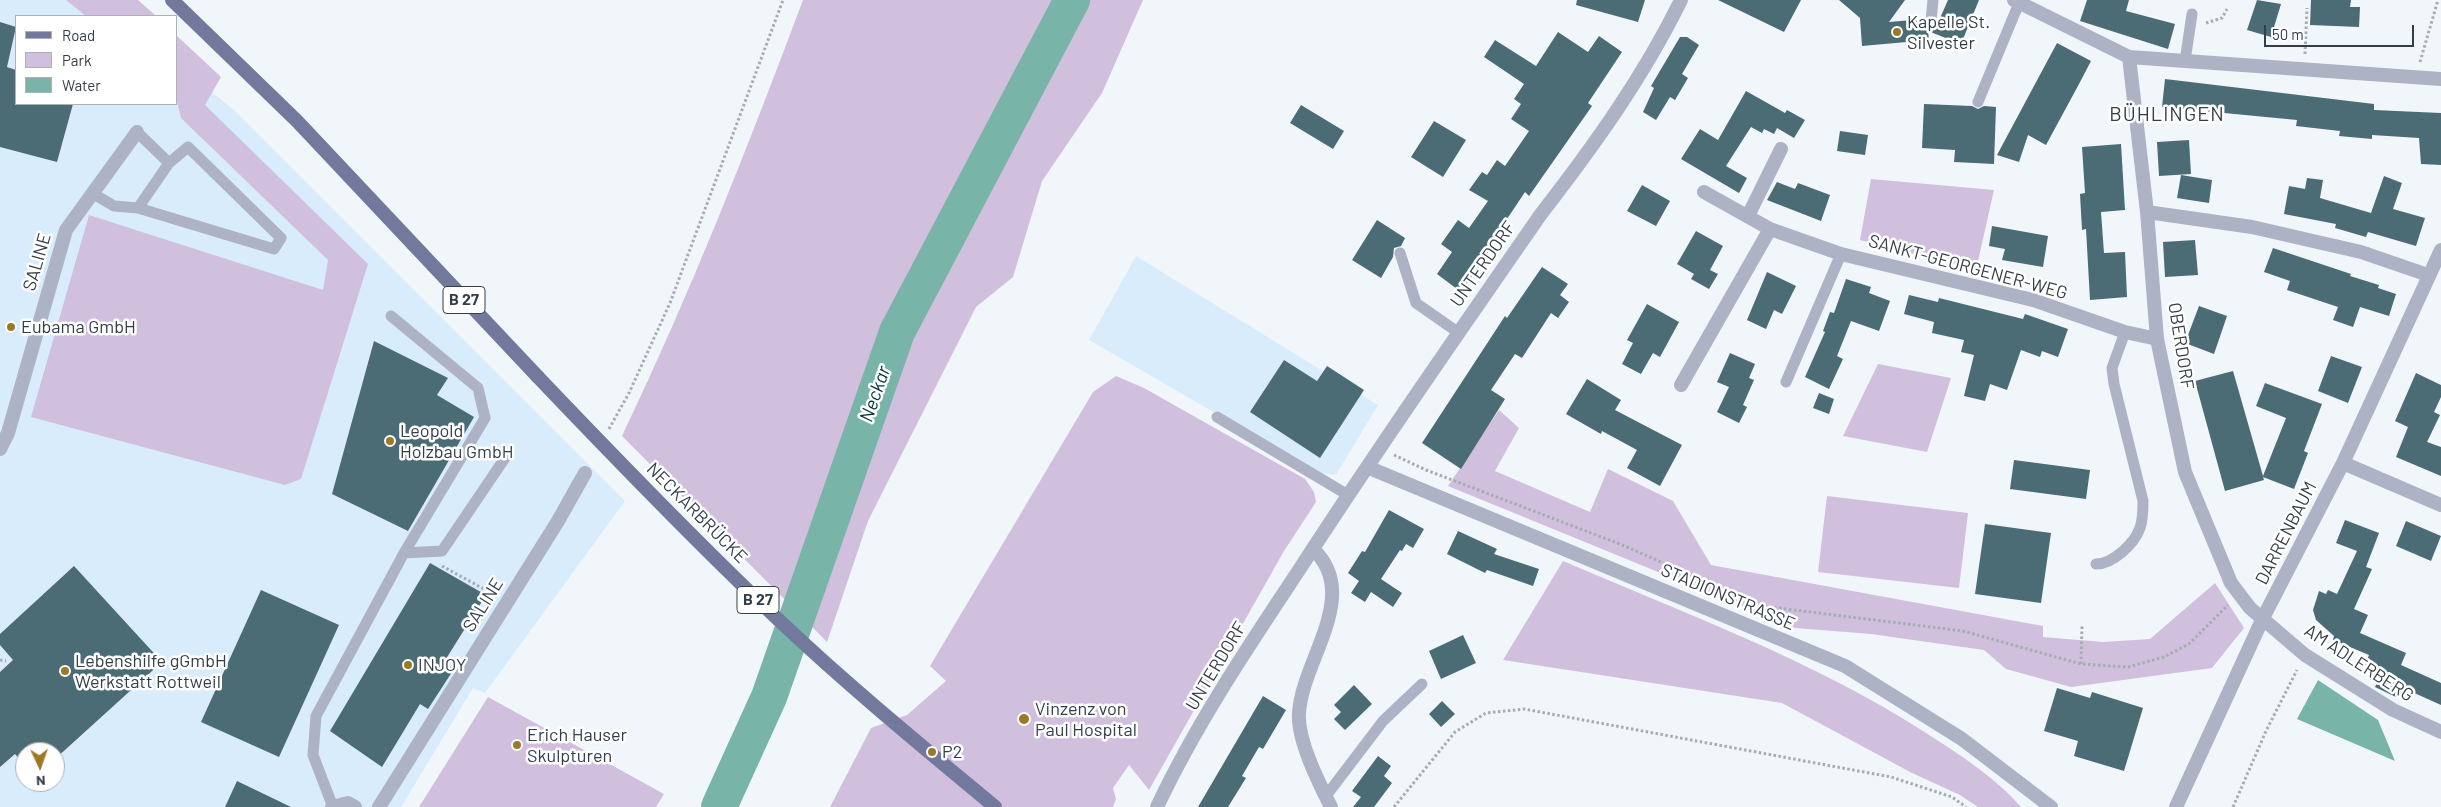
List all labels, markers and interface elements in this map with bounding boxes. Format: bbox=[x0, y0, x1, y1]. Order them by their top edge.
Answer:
place label: Kapelle St. Silvester bbox=[1907, 11, 1990, 54]
legend bbox=[15, 15, 178, 105]
scale bar bbox=[2266, 15, 2416, 47]
text: 50 m bbox=[2272, 25, 2304, 43]
text: Road bbox=[62, 26, 95, 44]
marker: Kapelle St. Silvester bbox=[1891, 26, 1903, 38]
text: Park bbox=[62, 51, 91, 69]
text: Water bbox=[62, 76, 101, 94]
district label: BÜHLINGEN bbox=[2108, 102, 2226, 126]
street label: UNTERDORF bbox=[1446, 217, 1520, 311]
street label: SANKT-GEORGENER-WEG bbox=[1866, 230, 2070, 304]
street label: SALINE bbox=[18, 231, 56, 293]
road number: B 27 bbox=[443, 286, 485, 314]
street label: OBERDORF bbox=[2163, 301, 2199, 391]
place label: Eubama GmbH bbox=[21, 316, 136, 338]
marker: Eubama GmbH bbox=[5, 321, 17, 333]
water label: Neckar bbox=[855, 363, 895, 425]
place label: Leopold Holzbau GmbH bbox=[400, 420, 514, 462]
marker: Leopold Holzbau GmbH bbox=[384, 435, 396, 447]
street label: NECKARBRÜCKE bbox=[642, 458, 752, 568]
street label: DARRENBAUM bbox=[2251, 478, 2321, 588]
street label: STADIONSTRASSE bbox=[1658, 559, 1798, 635]
street label: SALINE bbox=[458, 574, 508, 636]
road number: B 27 bbox=[737, 586, 779, 614]
street label: UNTERDORF bbox=[1181, 618, 1251, 714]
street label: AM ADLERBERG bbox=[2300, 620, 2418, 706]
place label: Lebenshilfe gGmbH Werkstatt Rottweil bbox=[75, 650, 227, 692]
place label: INJOY bbox=[418, 654, 466, 676]
marker: INJOY bbox=[402, 659, 414, 671]
marker: Lebenshilfe gGmbH Werkstatt Rottweil bbox=[59, 665, 71, 677]
place label: Vinzenz von Paul Hospital bbox=[1035, 698, 1137, 741]
marker: Vinzenz von Paul Hospital bbox=[1017, 712, 1031, 726]
place label: Erich Hauser Skulpturen bbox=[527, 724, 627, 766]
marker: Erich Hauser Skulpturen bbox=[511, 739, 523, 751]
place label: P2 bbox=[942, 741, 962, 763]
north arrow bbox=[15, 742, 65, 792]
marker: P2 bbox=[926, 746, 938, 758]
text: N bbox=[36, 773, 46, 790]

